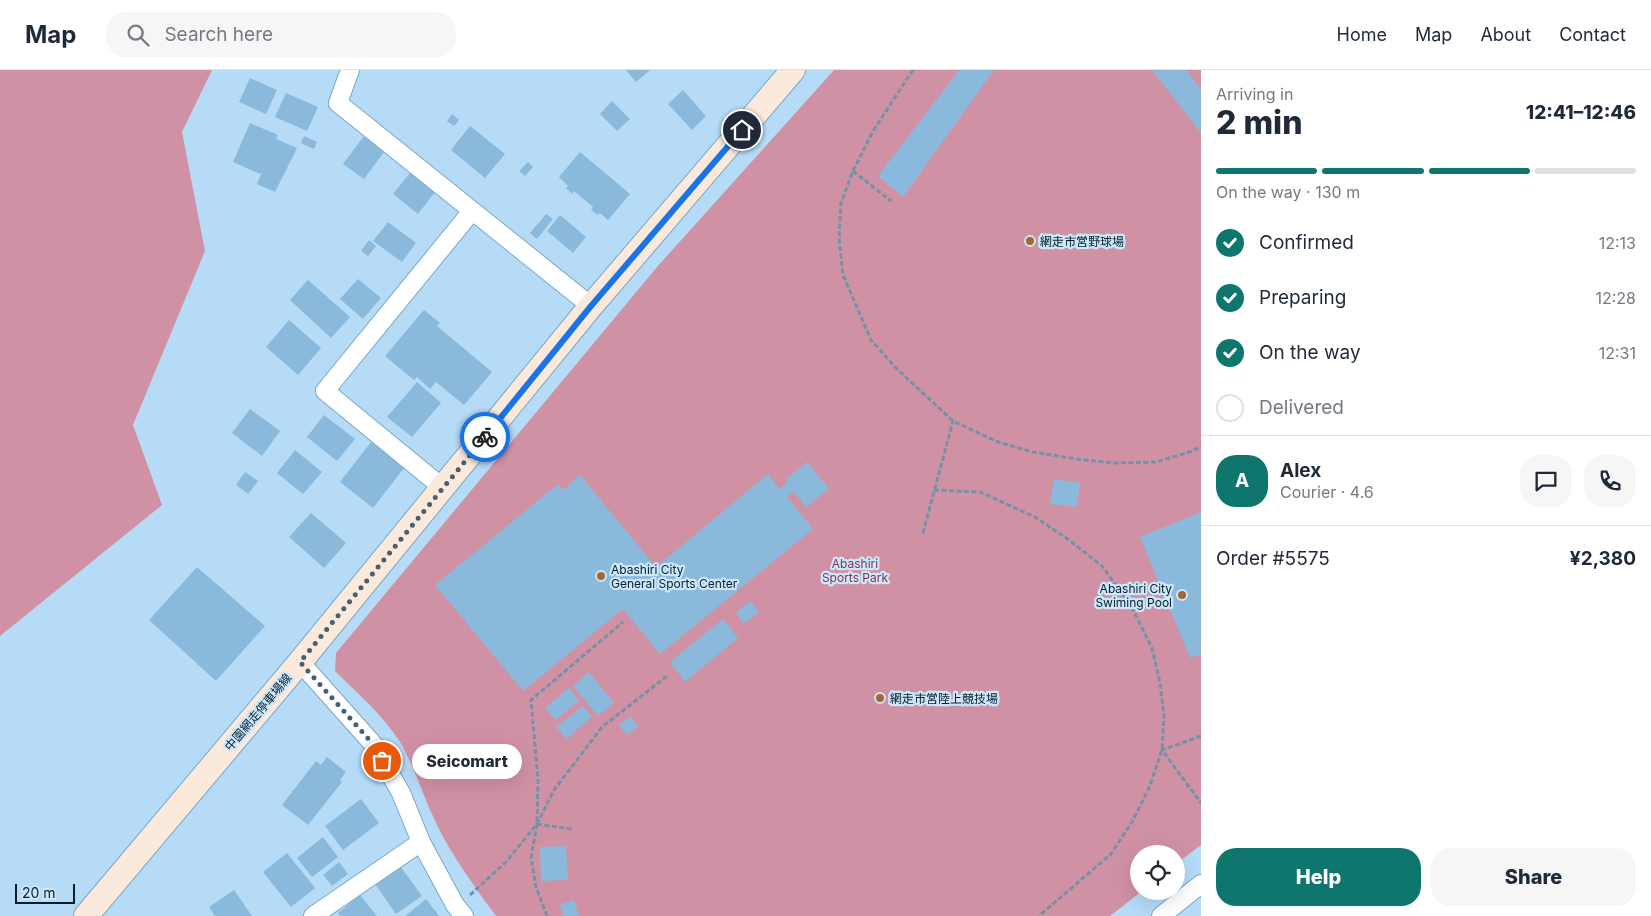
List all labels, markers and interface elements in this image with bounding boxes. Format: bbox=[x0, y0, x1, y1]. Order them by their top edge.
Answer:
search box bbox=[106, 12, 456, 57]
text: Map bbox=[25, 20, 76, 49]
icon: search bbox=[124, 21, 152, 49]
text: Search here bbox=[164, 23, 273, 46]
text: Home bbox=[1337, 24, 1387, 45]
text: Map bbox=[1415, 24, 1452, 45]
text: About bbox=[1480, 24, 1531, 45]
text: Contact bbox=[1559, 24, 1626, 45]
text: Arriving in bbox=[1216, 84, 1293, 104]
text: 12:41–12:46 bbox=[1526, 101, 1636, 124]
text: 2 min bbox=[1216, 103, 1302, 142]
pin bbox=[721, 109, 763, 151]
icon: home bbox=[728, 116, 756, 144]
text: On the way · 130 m bbox=[1216, 182, 1360, 202]
icon: check bbox=[1216, 229, 1244, 257]
text: Confirmed bbox=[1259, 231, 1354, 254]
text: 12:13 bbox=[1599, 233, 1636, 253]
place label: 網走市営野球場 bbox=[1040, 234, 1124, 249]
marker: 網走市営野球場 bbox=[1024, 235, 1036, 247]
icon: check bbox=[1216, 284, 1244, 312]
text: Preparing bbox=[1259, 286, 1346, 309]
text: 12:28 bbox=[1595, 288, 1636, 308]
icon: check bbox=[1216, 339, 1244, 367]
text: On the way bbox=[1259, 341, 1361, 364]
text: 12:31 bbox=[1599, 343, 1636, 363]
text: Delivered bbox=[1259, 396, 1344, 419]
courier bbox=[460, 412, 510, 462]
icon: bike bbox=[471, 423, 499, 451]
button: chat bbox=[1520, 455, 1572, 507]
button: phone bbox=[1584, 455, 1636, 507]
text: Alex bbox=[1280, 459, 1321, 482]
text: A bbox=[1235, 469, 1249, 492]
text: Courier · 4.6 bbox=[1280, 482, 1374, 502]
text: Order #5575 bbox=[1216, 547, 1330, 570]
text: ¥2,380 bbox=[1570, 547, 1636, 570]
park label: Abashiri Sports Park bbox=[822, 556, 888, 585]
place label: Abashiri City General Sports Center bbox=[611, 562, 738, 591]
marker: Abashiri City General Sports Center bbox=[595, 570, 607, 582]
place label: Abashiri City Swiming Pool bbox=[1095, 581, 1172, 610]
marker: Abashiri City Swiming Pool bbox=[1176, 589, 1188, 601]
street label: 中園網走停車場線 bbox=[221, 670, 295, 754]
place label: 網走市営陸上競技場 bbox=[890, 691, 998, 706]
marker: 網走市営陸上競技場 bbox=[874, 692, 886, 704]
pin bbox=[361, 740, 403, 782]
callout: Seicomart bbox=[412, 744, 522, 778]
icon: bag bbox=[368, 747, 396, 775]
text: Seicomart bbox=[426, 751, 508, 771]
map controls bbox=[1130, 845, 1185, 900]
button: locate bbox=[1130, 845, 1185, 900]
button: Help bbox=[1216, 848, 1421, 906]
button: Share bbox=[1431, 848, 1636, 906]
scale bar bbox=[15, 881, 75, 904]
text: 20 m bbox=[22, 884, 56, 901]

